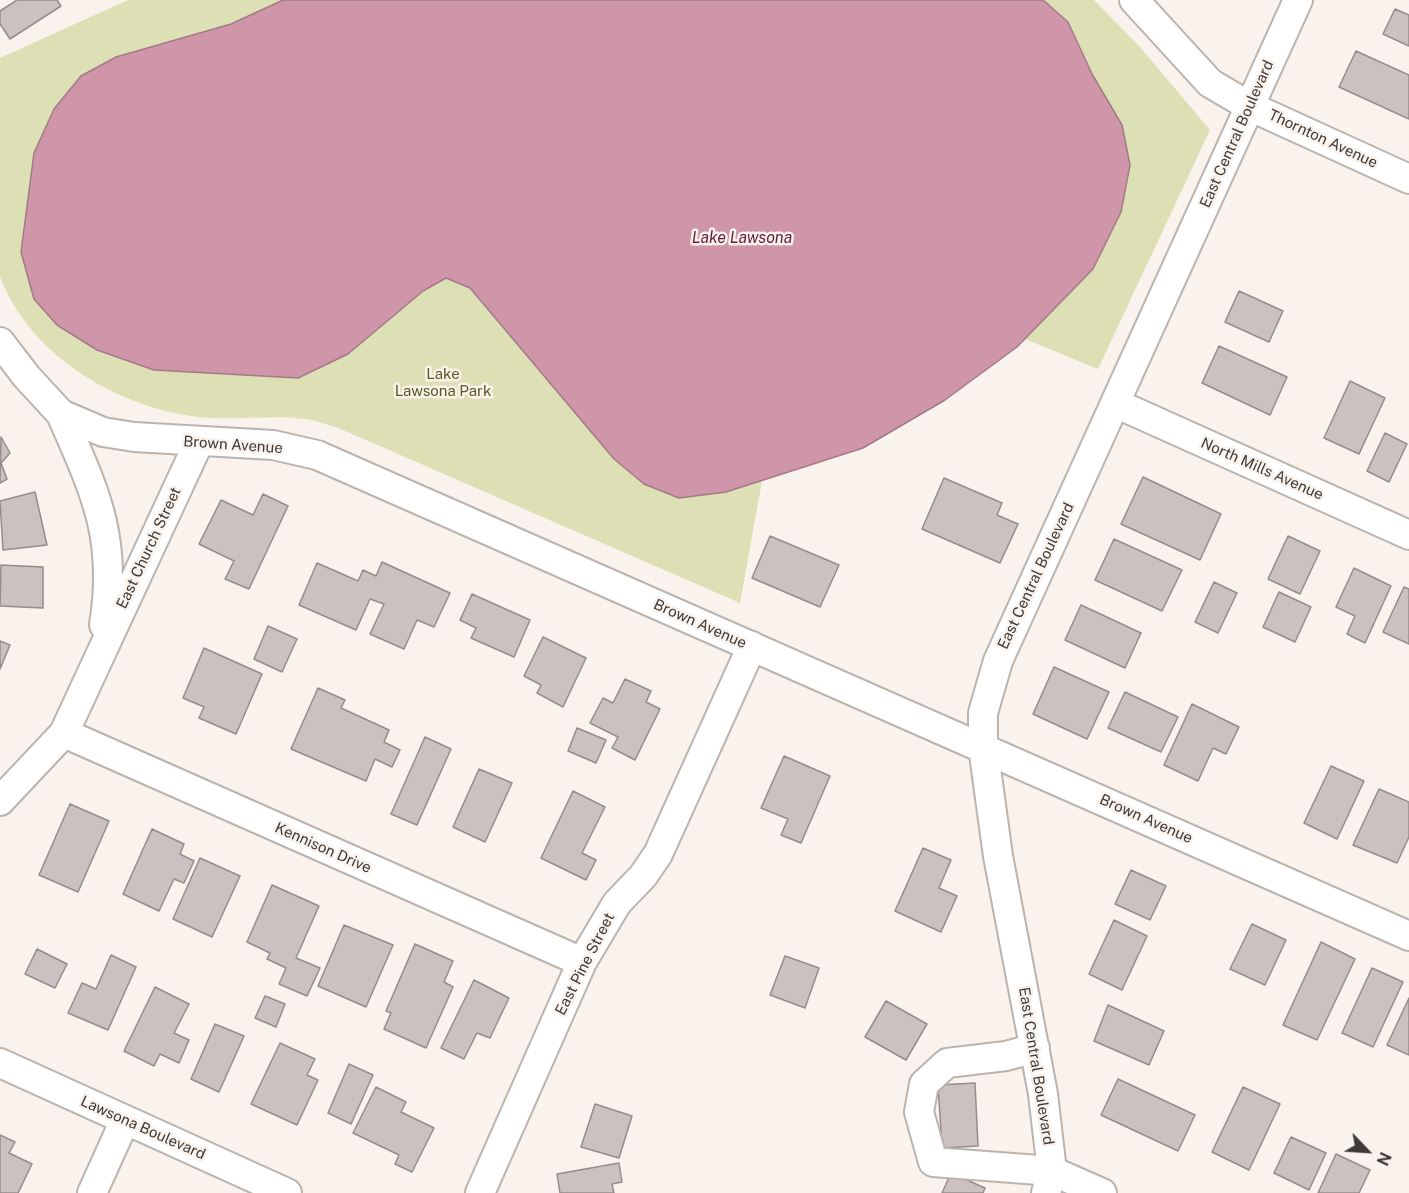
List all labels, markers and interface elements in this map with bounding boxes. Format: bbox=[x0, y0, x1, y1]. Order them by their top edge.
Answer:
street label: East Central Boulevard bbox=[1196, 57, 1278, 211]
street label: Thornton Avenue bbox=[1266, 106, 1380, 172]
water label: Lake Lawsona bbox=[692, 228, 792, 248]
park label: Lake Lawsona Park bbox=[395, 365, 491, 400]
street label: Brown Avenue bbox=[183, 433, 283, 457]
street label: North Mills Avenue bbox=[1198, 434, 1326, 504]
street label: East Church Street bbox=[113, 484, 185, 612]
street label: East Central Boulevard bbox=[994, 500, 1078, 652]
street label: Brown Avenue bbox=[651, 596, 749, 652]
street label: Brown Avenue bbox=[1097, 791, 1195, 847]
street label: Kennison Drive bbox=[272, 819, 374, 877]
street label: East Pine Street bbox=[551, 910, 619, 1018]
street label: East Central Boulevard bbox=[1015, 986, 1057, 1146]
street label: Lawsona Boulevard bbox=[78, 1092, 208, 1164]
north arrow bbox=[1337, 1121, 1397, 1181]
text: N bbox=[1373, 1149, 1395, 1168]

